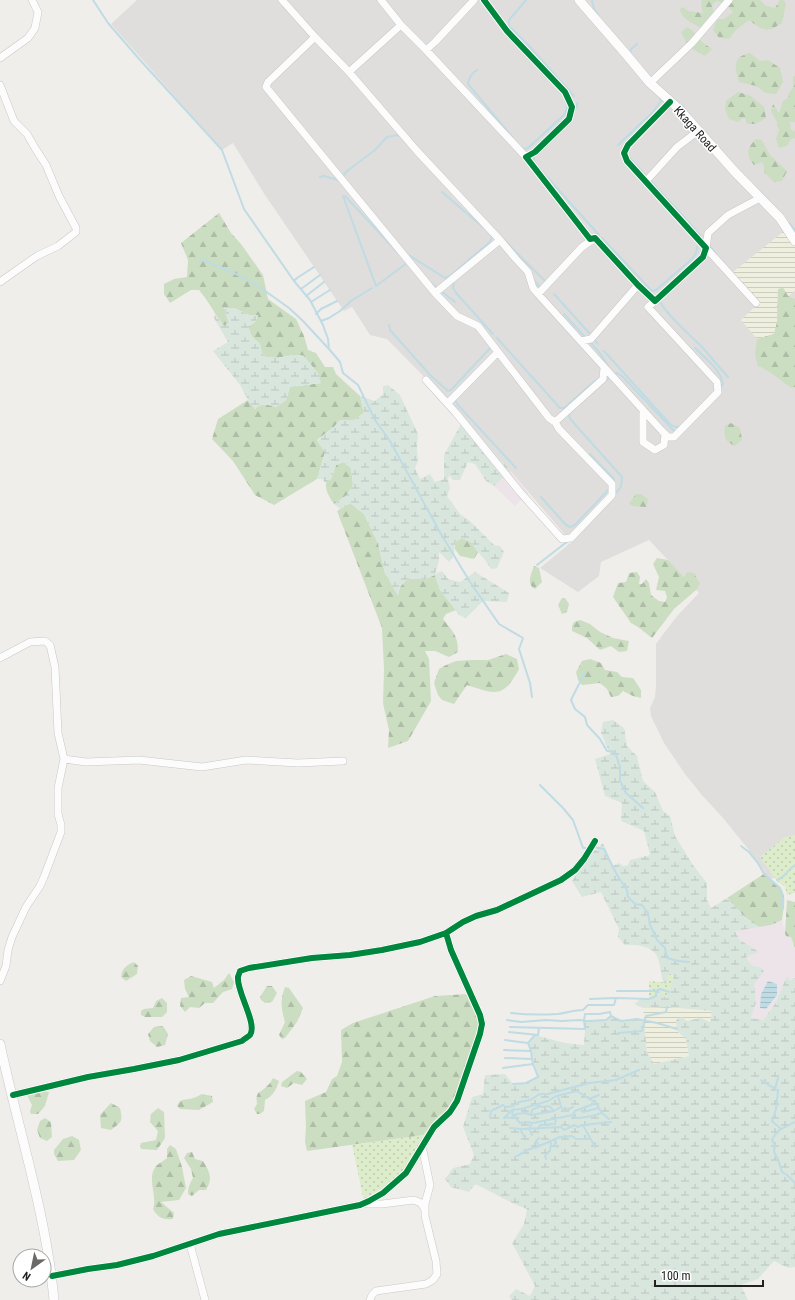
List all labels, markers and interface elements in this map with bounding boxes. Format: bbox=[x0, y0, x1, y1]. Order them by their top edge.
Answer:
street label: Kkaga Road bbox=[671, 103, 719, 155]
north arrow bbox=[12, 1248, 52, 1288]
scale bar bbox=[655, 1262, 763, 1288]
text: N bbox=[20, 1269, 33, 1283]
text: 100 m bbox=[661, 1269, 691, 1283]

